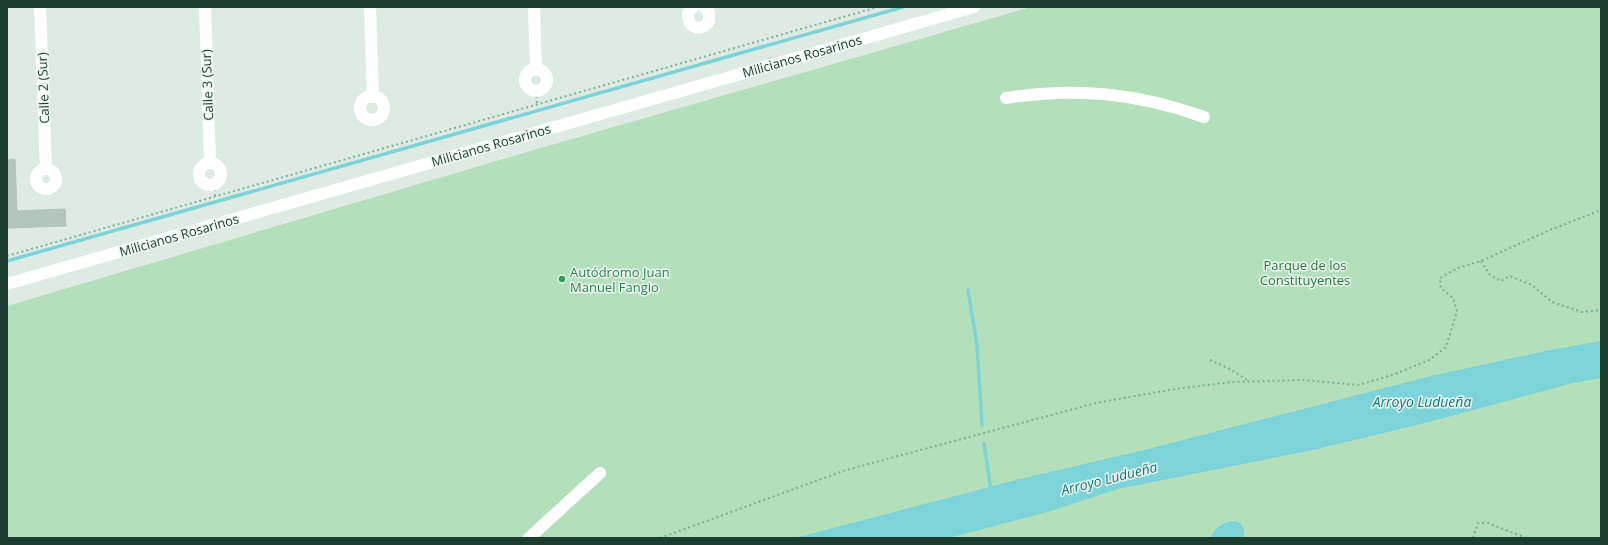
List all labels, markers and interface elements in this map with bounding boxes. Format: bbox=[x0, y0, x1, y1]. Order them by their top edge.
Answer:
street label: Milicianos Rosarinos bbox=[740, 30, 864, 82]
street label: Calle 3 (Sur) bbox=[197, 49, 217, 121]
street label: Calle 2 (Sur) bbox=[33, 52, 53, 124]
street label: Milicianos Rosarinos bbox=[429, 119, 553, 171]
street label: Milicianos Rosarinos bbox=[117, 209, 241, 261]
park label: Parque de los Constituyentes bbox=[1260, 256, 1350, 289]
place label: Autódromo Juan Manuel Fangio bbox=[570, 263, 670, 296]
marker: Autódromo Juan Manuel Fangio bbox=[557, 274, 567, 284]
water label: Arroyo Ludueña bbox=[1372, 392, 1471, 411]
water label: Arroyo Ludueña bbox=[1058, 457, 1159, 499]

